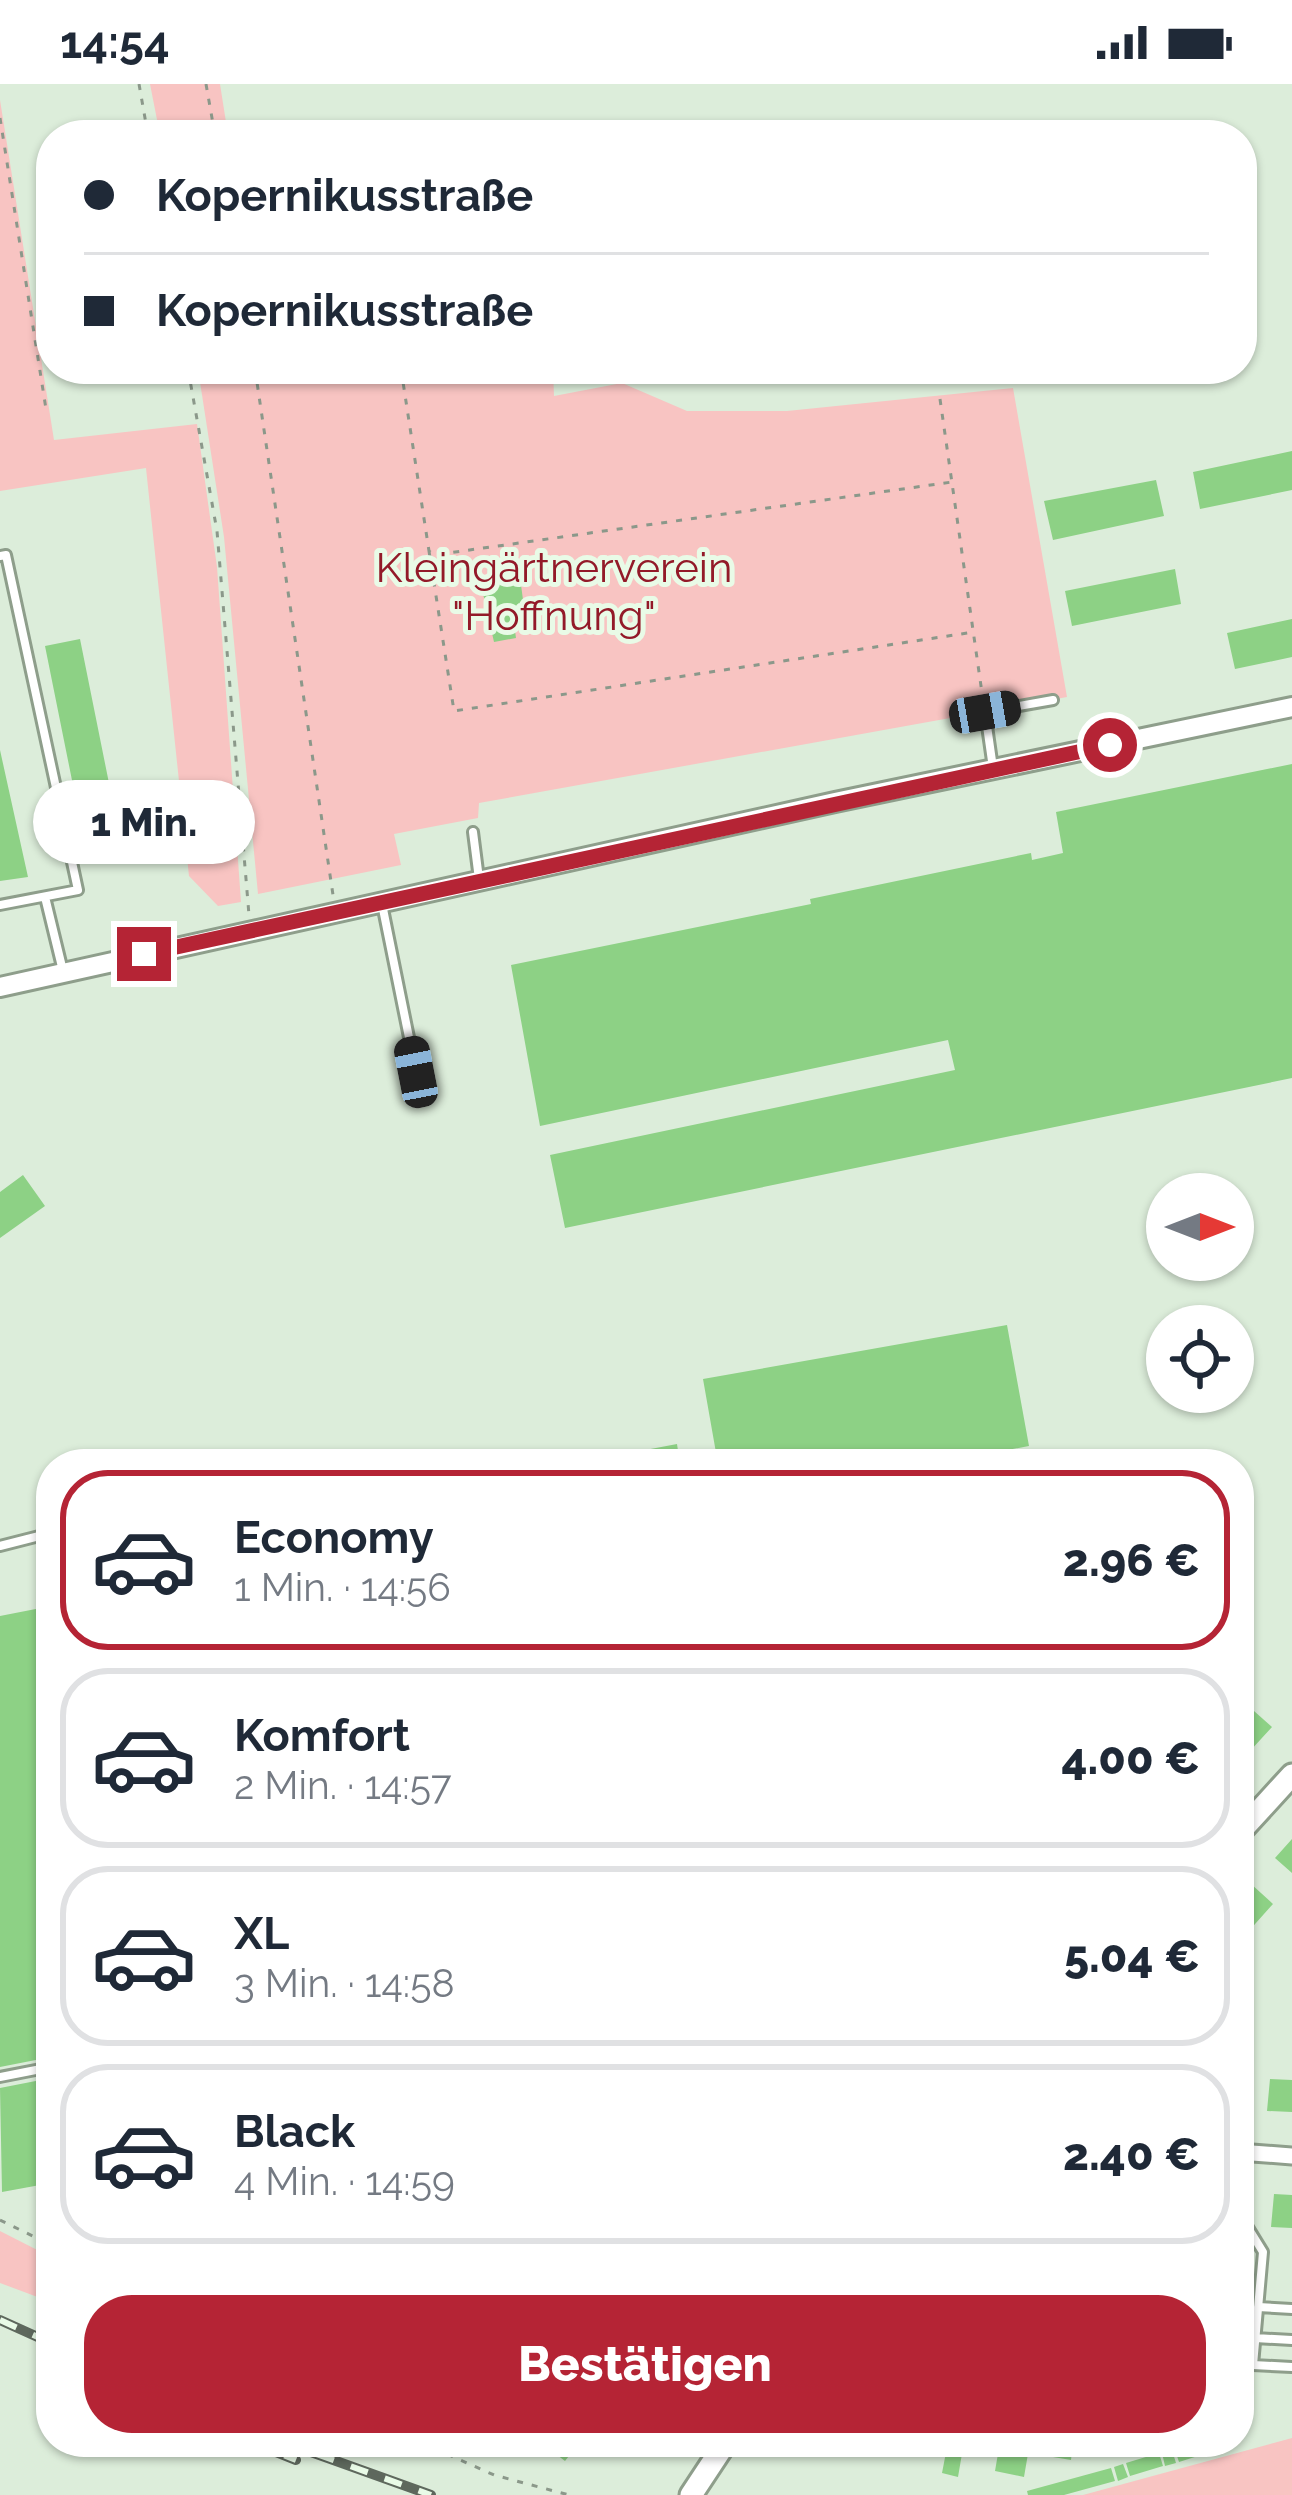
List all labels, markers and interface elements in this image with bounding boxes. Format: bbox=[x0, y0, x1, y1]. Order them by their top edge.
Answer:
text: 14:54 bbox=[60, 16, 170, 69]
text: Kopernikusstraße bbox=[156, 169, 533, 222]
text: Kopernikusstraße bbox=[156, 284, 533, 337]
park label: Kleingärtnerverein "Hoffnung" bbox=[376, 543, 732, 640]
car bbox=[946, 688, 1024, 736]
route start bbox=[1083, 718, 1137, 772]
callout: 1 Min. bbox=[33, 780, 255, 864]
text: 1 Min. bbox=[91, 799, 197, 845]
route end bbox=[117, 927, 171, 981]
car bbox=[391, 1033, 441, 1111]
north arrow bbox=[1146, 1173, 1254, 1281]
map controls bbox=[1146, 1173, 1254, 1413]
button: locate bbox=[1146, 1305, 1254, 1413]
icon: car bbox=[90, 1506, 198, 1614]
text: Economy bbox=[234, 1511, 434, 1564]
text: 2.96 € bbox=[1063, 1534, 1200, 1587]
text: 1 Min. · 14:56 bbox=[234, 1564, 451, 1610]
icon: car bbox=[90, 1704, 198, 1812]
text: Komfort bbox=[234, 1709, 410, 1762]
text: 4.00 € bbox=[1061, 1732, 1200, 1785]
text: 2 Min. · 14:57 bbox=[234, 1762, 452, 1808]
icon: car bbox=[90, 1902, 198, 2010]
text: XL bbox=[234, 1907, 289, 1960]
text: 5.04 € bbox=[1064, 1930, 1200, 1983]
text: 3 Min. · 14:58 bbox=[234, 1960, 455, 2006]
icon: car bbox=[90, 2100, 198, 2208]
text: Black bbox=[234, 2105, 355, 2158]
text: 2.40 € bbox=[1063, 2128, 1200, 2181]
text: 4 Min. · 14:59 bbox=[234, 2158, 455, 2204]
button: Bestätigen bbox=[84, 2295, 1206, 2433]

